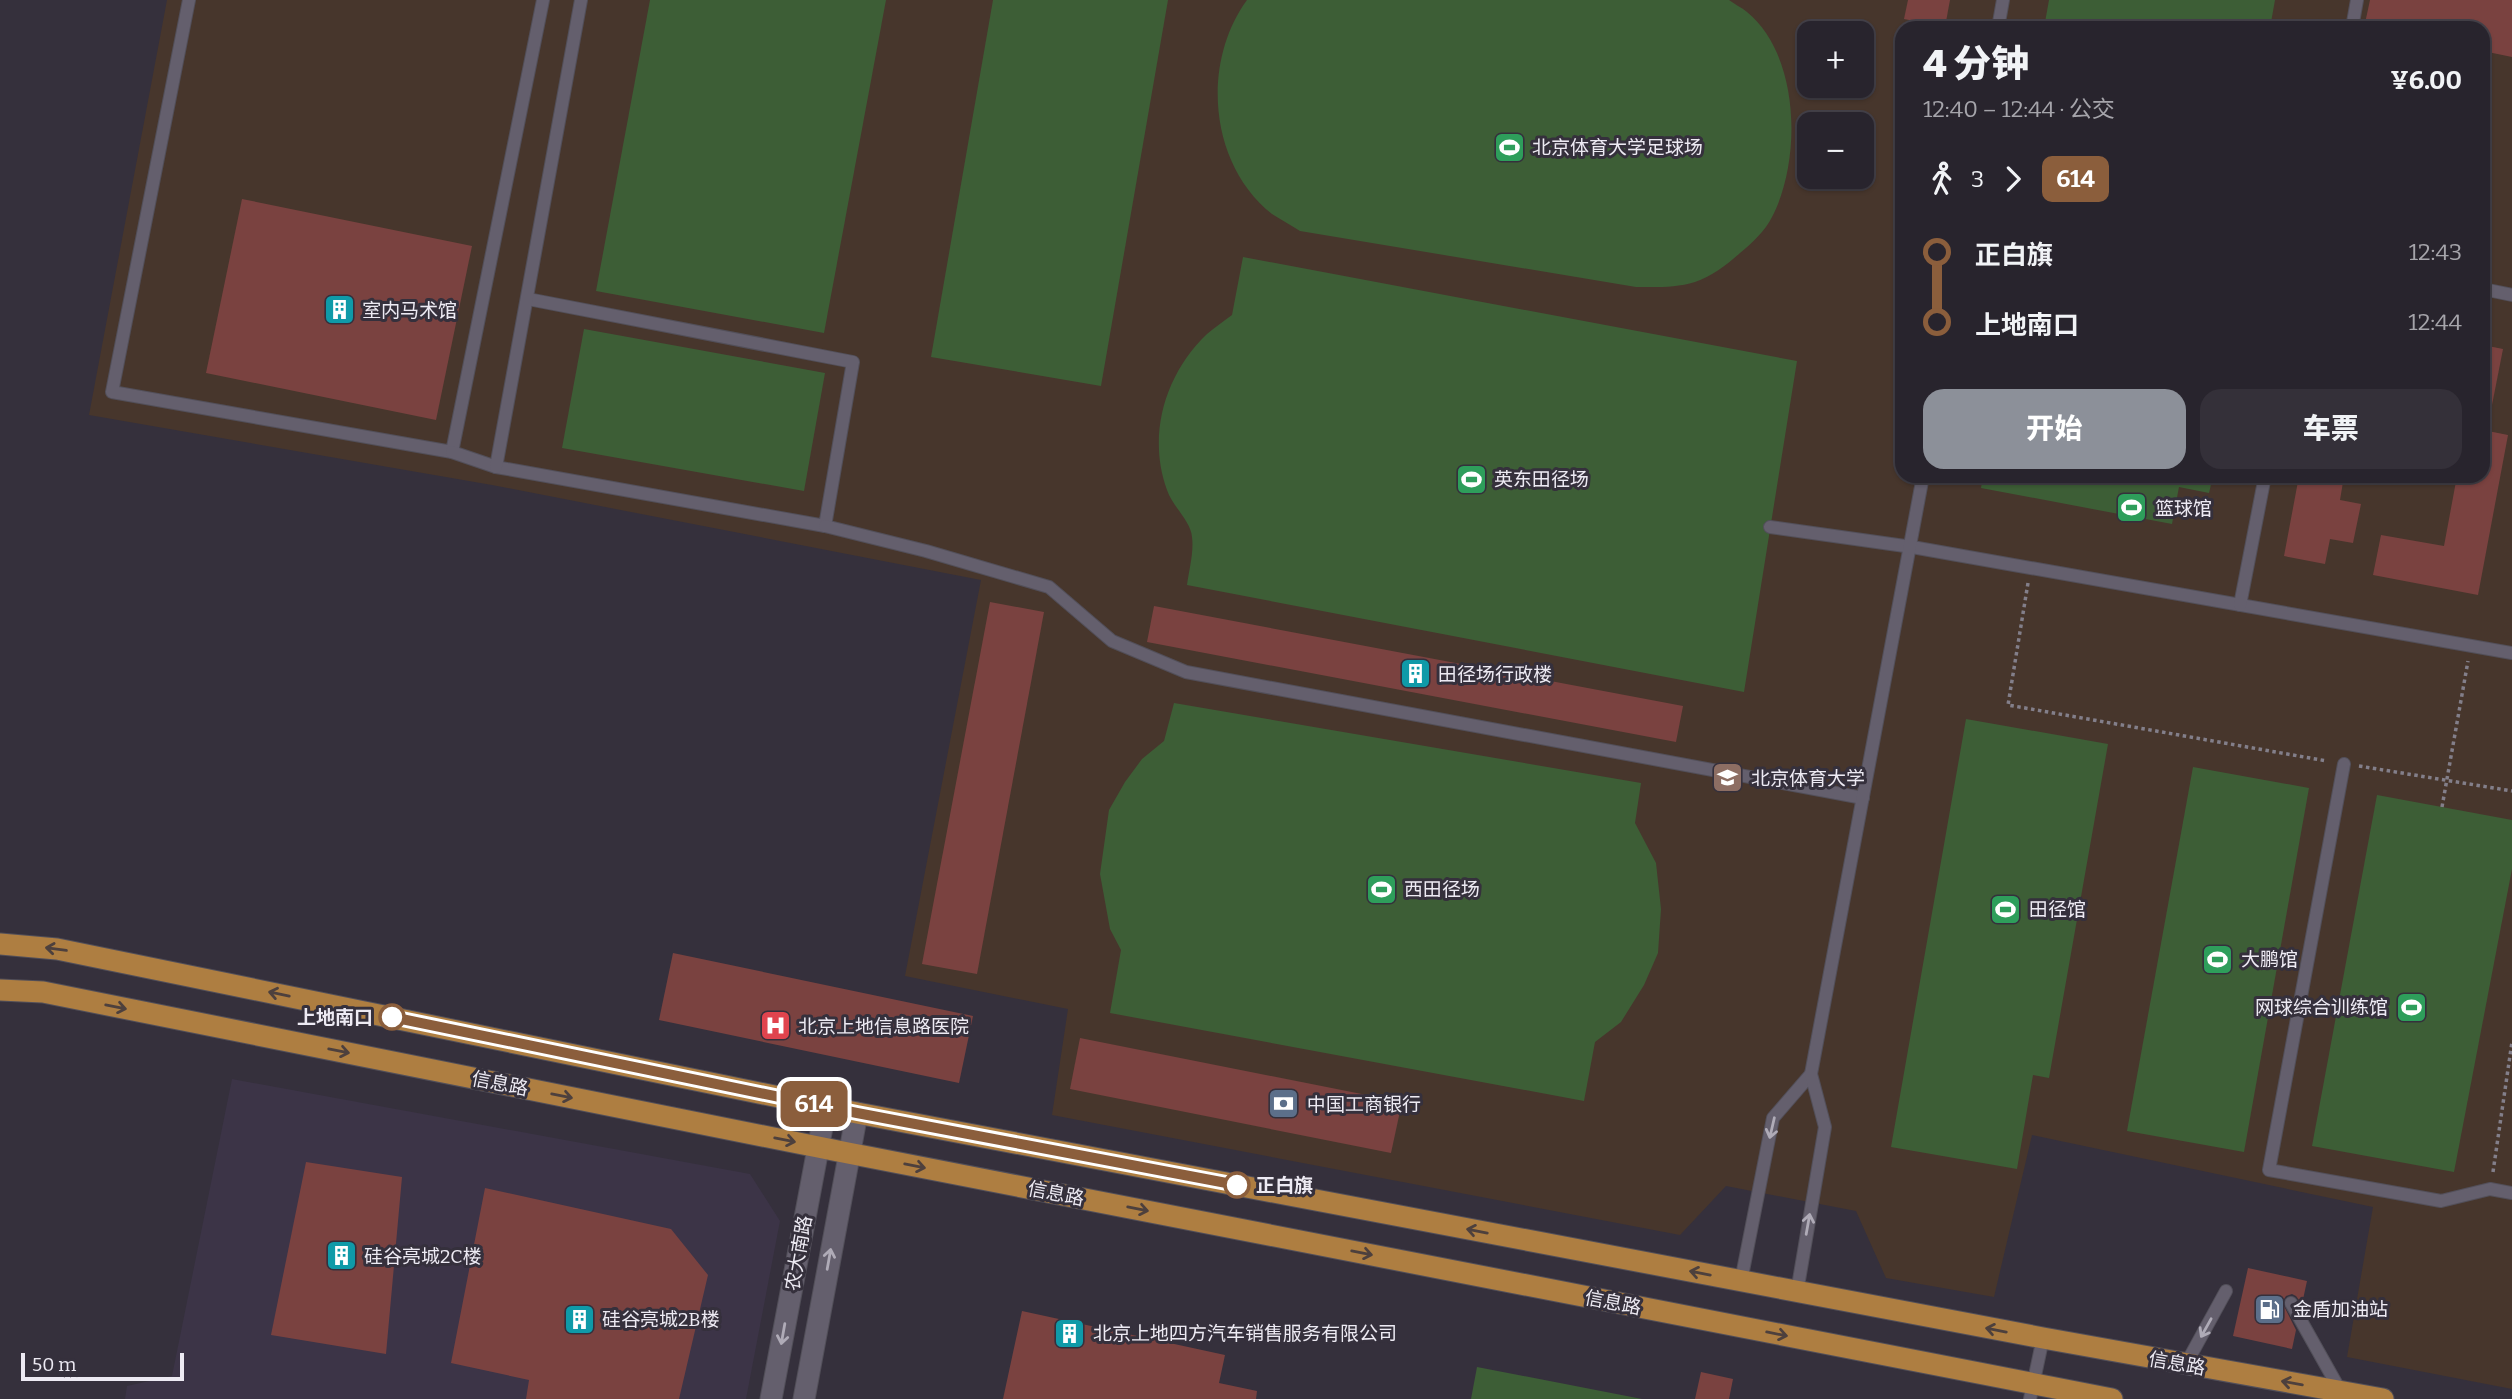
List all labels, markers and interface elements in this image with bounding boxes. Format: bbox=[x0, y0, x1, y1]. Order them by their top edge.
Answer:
map controls bbox=[1797, 21, 1874, 189]
button: + bbox=[1797, 21, 1874, 98]
text: 4 分钟 bbox=[1923, 41, 2029, 87]
text: ¥6.00 bbox=[2391, 65, 2462, 96]
text: 12:40 – 12:44 · 公交 bbox=[1923, 95, 2115, 123]
button: − bbox=[1797, 112, 1874, 189]
sports icon: 北京体育大学足球场 bbox=[1492, 130, 1526, 164]
place label: 北京体育大学足球场 bbox=[1532, 136, 1703, 159]
icon: walk bbox=[1923, 160, 1961, 198]
icon: forward bbox=[1994, 160, 2032, 198]
text: 3 bbox=[1971, 165, 1984, 193]
text: 614 bbox=[2056, 165, 2095, 193]
text: 12:43 bbox=[2409, 238, 2462, 266]
text: 正白旗 bbox=[1975, 240, 2053, 271]
building icon: 室内马术馆 bbox=[322, 293, 356, 327]
place label: 室内马术馆 bbox=[362, 299, 457, 322]
text: 12:44 bbox=[2408, 308, 2462, 336]
text: 上地南口 bbox=[1975, 310, 2079, 341]
button: 开始 bbox=[1923, 389, 2186, 469]
button: 车票 bbox=[2200, 389, 2462, 469]
sports icon: 英东田径场 bbox=[1454, 462, 1488, 496]
place label: 英东田径场 bbox=[1494, 468, 1589, 491]
sports icon: 篮球馆 bbox=[2115, 491, 2149, 525]
place label: 篮球馆 bbox=[2155, 497, 2212, 520]
building icon: 田径场行政楼 bbox=[1398, 657, 1432, 691]
place label: 田径场行政楼 bbox=[1438, 663, 1552, 686]
school or university icon: 北京体育大学 bbox=[1711, 761, 1745, 795]
place label: 北京体育大学 bbox=[1751, 767, 1865, 790]
sports icon: 西田径场 bbox=[1364, 872, 1398, 906]
place label: 西田径场 bbox=[1404, 878, 1480, 901]
sports icon: 田径馆 bbox=[1989, 892, 2023, 926]
place label: 田径馆 bbox=[2029, 898, 2086, 921]
sports icon: 大鹏馆 bbox=[2201, 942, 2235, 976]
one-way arrow bbox=[45, 943, 68, 956]
place label: 大鹏馆 bbox=[2241, 948, 2298, 971]
one-way arrow bbox=[268, 987, 291, 1001]
sports icon: 网球综合训练馆 bbox=[2394, 990, 2428, 1024]
place label: 网球综合训练馆 bbox=[2255, 996, 2388, 1019]
one-way arrow bbox=[104, 1000, 127, 1014]
marker: 上地南口 bbox=[379, 1004, 405, 1030]
place label: 上地南口 bbox=[297, 1006, 373, 1029]
hospital icon: 北京上地信息路医院 bbox=[758, 1009, 792, 1043]
place label: 北京上地信息路医院 bbox=[798, 1015, 969, 1038]
one-way arrow bbox=[327, 1045, 350, 1059]
street label: 信息路 bbox=[470, 1067, 530, 1100]
line badge: 614 bbox=[774, 1081, 854, 1127]
bank icon: 中国工商银行 bbox=[1267, 1087, 1301, 1121]
one-way arrow bbox=[550, 1089, 573, 1103]
text: 614 bbox=[795, 1090, 833, 1118]
place label: 中国工商银行 bbox=[1307, 1093, 1421, 1116]
one-way arrow bbox=[1764, 1117, 1777, 1139]
one-way arrow bbox=[773, 1134, 796, 1148]
one-way arrow bbox=[903, 1160, 926, 1173]
marker: 正白旗 bbox=[1224, 1172, 1250, 1198]
place label: 正白旗 bbox=[1256, 1174, 1313, 1197]
street label: 信息路 bbox=[1026, 1177, 1086, 1210]
one-way arrow bbox=[1126, 1203, 1149, 1217]
one-way arrow bbox=[1802, 1213, 1816, 1236]
street label: 农大南路 bbox=[781, 1214, 816, 1293]
one-way arrow bbox=[1466, 1223, 1488, 1237]
building icon: 硅谷亮城2C楼 bbox=[324, 1239, 358, 1273]
place label: 硅谷亮城2C楼 bbox=[364, 1245, 482, 1268]
one-way arrow bbox=[1350, 1247, 1373, 1260]
one-way arrow bbox=[823, 1249, 836, 1271]
one-way arrow bbox=[1689, 1266, 1712, 1280]
street label: 信息路 bbox=[1583, 1286, 1643, 1319]
fuel station icon: 金盾加油站 bbox=[2253, 1292, 2287, 1326]
place label: 金盾加油站 bbox=[2293, 1298, 2388, 1321]
building icon: 硅谷亮城2B楼 bbox=[562, 1302, 596, 1336]
place label: 硅谷亮城2B楼 bbox=[602, 1308, 720, 1331]
building icon: 北京上地四方汽车销售服务有限公司 bbox=[1053, 1316, 1087, 1350]
one-way arrow bbox=[2199, 1317, 2213, 1337]
place label: 北京上地四方汽车销售服务有限公司 bbox=[1093, 1322, 1397, 1345]
one-way arrow bbox=[1985, 1322, 2008, 1336]
one-way arrow bbox=[776, 1323, 789, 1345]
one-way arrow bbox=[1765, 1327, 1788, 1341]
street label: 信息路 bbox=[2147, 1347, 2207, 1380]
scale bar bbox=[21, 1350, 184, 1382]
text: 50 m bbox=[32, 1353, 76, 1376]
one-way arrow bbox=[2281, 1376, 2304, 1389]

